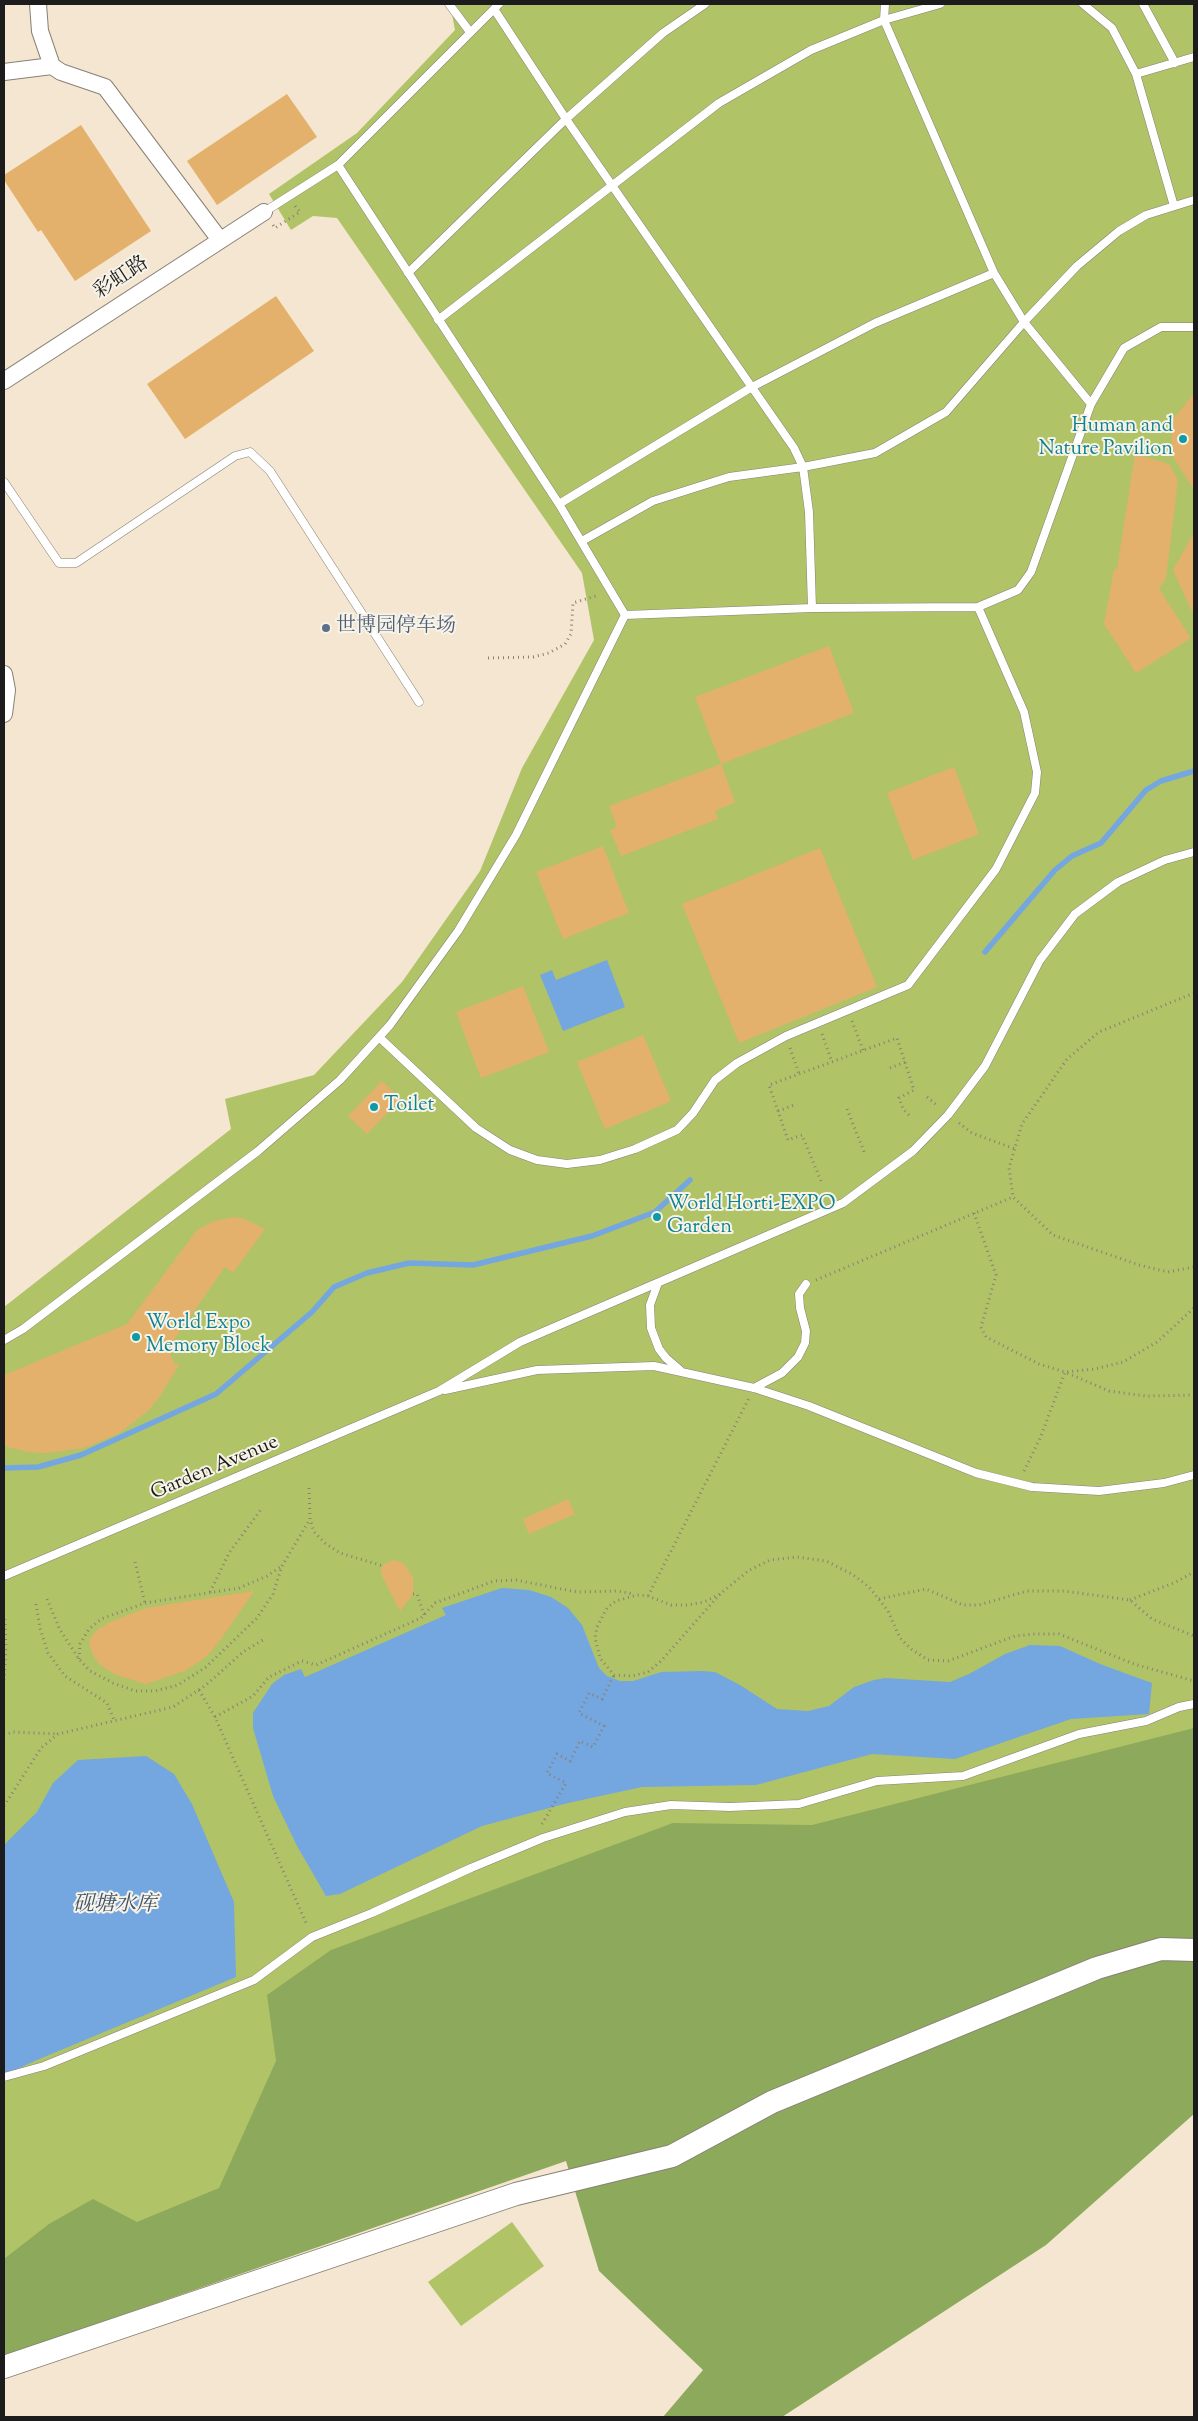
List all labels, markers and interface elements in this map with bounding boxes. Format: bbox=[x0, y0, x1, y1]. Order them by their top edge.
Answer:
street label: 彩虹路 bbox=[90, 253, 154, 305]
place label: Human and Nature Pavilion bbox=[1039, 416, 1173, 463]
marker: Human and Nature Pavilion bbox=[1177, 433, 1189, 445]
place label: 世博园停车场 bbox=[336, 616, 456, 640]
marker: 世博园停车场 bbox=[320, 622, 332, 634]
place label: Toilet bbox=[384, 1095, 434, 1119]
marker: Toilet bbox=[368, 1101, 380, 1113]
place label: World Horti-EXPO Garden bbox=[667, 1194, 835, 1241]
marker: World Horti-EXPO Garden bbox=[651, 1211, 663, 1223]
place label: World Expo Memory Block bbox=[146, 1313, 271, 1360]
marker: World Expo Memory Block bbox=[130, 1331, 142, 1343]
street label: Garden Avenue bbox=[148, 1431, 282, 1507]
water label: 砚塘水库 bbox=[73, 1893, 157, 1919]

